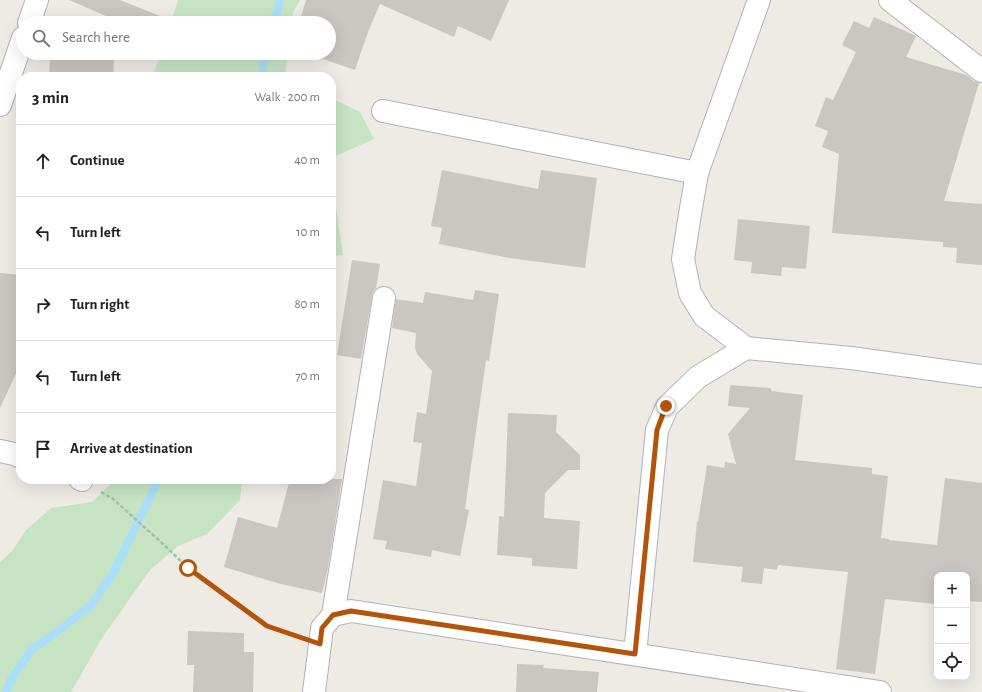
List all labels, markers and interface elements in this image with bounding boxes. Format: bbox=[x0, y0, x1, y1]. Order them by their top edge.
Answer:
search box bbox=[16, 16, 336, 60]
icon: search bbox=[30, 27, 52, 49]
text: Search here bbox=[62, 30, 130, 45]
text: 3 min bbox=[32, 89, 69, 106]
text: Walk · 200 m bbox=[254, 91, 320, 104]
icon: ahead bbox=[32, 150, 54, 172]
text: Continue bbox=[70, 153, 125, 168]
text: 40 m bbox=[294, 154, 320, 167]
icon: left bbox=[32, 222, 54, 244]
text: Turn left bbox=[70, 225, 121, 240]
text: 10 m bbox=[296, 226, 320, 239]
icon: right bbox=[32, 294, 54, 316]
text: Turn right bbox=[70, 297, 129, 312]
text: 80 m bbox=[294, 298, 320, 311]
icon: left bbox=[32, 366, 54, 388]
text: Turn left bbox=[70, 369, 121, 384]
text: 70 m bbox=[295, 370, 320, 383]
route end bbox=[657, 397, 675, 415]
icon: arrive bbox=[32, 438, 54, 460]
text: Arrive at destination bbox=[70, 441, 193, 456]
route start bbox=[179, 559, 197, 577]
map controls bbox=[934, 572, 970, 680]
button: + bbox=[934, 572, 970, 608]
button: − bbox=[934, 608, 970, 644]
button: locate bbox=[934, 644, 970, 680]

